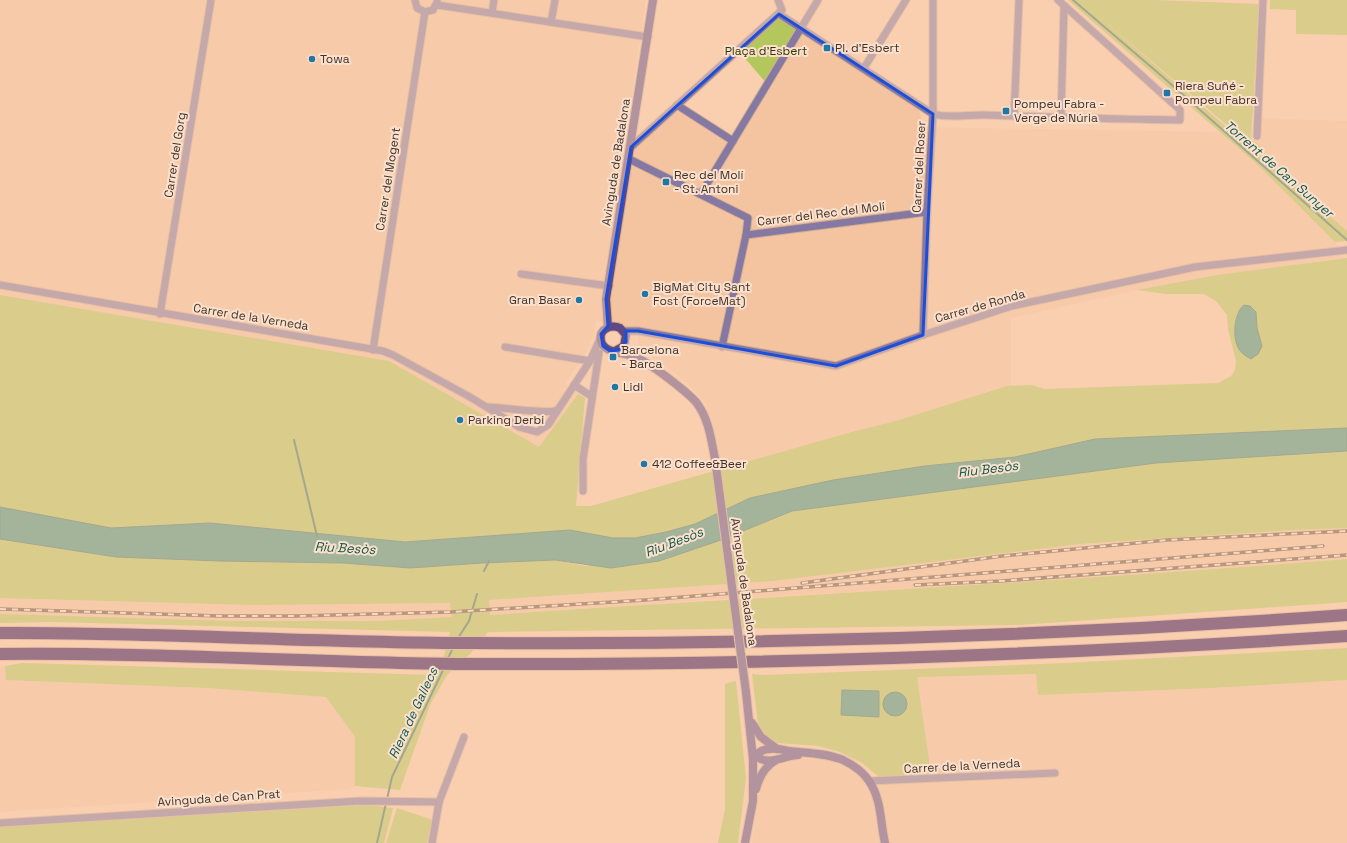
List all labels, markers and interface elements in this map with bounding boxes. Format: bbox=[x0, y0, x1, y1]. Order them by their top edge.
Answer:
place label: Pl. d'Esbert bbox=[835, 40, 900, 56]
park label: Plaça d'Esbert bbox=[725, 43, 807, 59]
marker: Pl. d'Esbert bbox=[822, 43, 832, 53]
place label: Towa bbox=[320, 51, 350, 67]
marker: Towa bbox=[307, 54, 317, 64]
place label: Riera Suñé - Pompeu Fabra bbox=[1175, 78, 1257, 108]
marker: Riera Suñé - Pompeu Fabra bbox=[1162, 88, 1172, 98]
place label: Pompeu Fabra - Verge de Núria bbox=[1014, 96, 1104, 126]
street label: Avinguda de Badalona bbox=[598, 97, 634, 227]
marker: Pompeu Fabra - Verge de Núria bbox=[1001, 106, 1011, 116]
street label: Carrer del Gorg bbox=[160, 111, 190, 199]
water label: Torrent de Can Sunyer bbox=[1221, 117, 1339, 223]
street label: Carrer del Roser bbox=[909, 120, 929, 213]
street label: Carrer del Mogent bbox=[372, 126, 404, 232]
place label: Rec del Molí - St. Antoni bbox=[674, 167, 744, 197]
marker: Rec del Molí - St. Antoni bbox=[661, 177, 671, 187]
street label: Carrer del Rec del Molí bbox=[756, 198, 886, 230]
place label: BigMat City Sant Fost (ForceMat) bbox=[653, 279, 751, 309]
street label: Carrer de Ronda bbox=[933, 285, 1027, 327]
marker: BigMat City Sant Fost (ForceMat) bbox=[640, 289, 650, 299]
place label: Gran Basar bbox=[509, 292, 571, 308]
marker: Gran Basar bbox=[574, 295, 584, 305]
street label: Carrer de la Verneda bbox=[192, 300, 310, 334]
place label: Barcelona - Barca bbox=[621, 342, 679, 372]
marker: Barcelona - Barca bbox=[608, 352, 618, 362]
place label: Lidl bbox=[623, 379, 643, 395]
marker: Lidl bbox=[610, 382, 620, 392]
place label: Parking Derbi bbox=[468, 412, 544, 428]
marker: Parking Derbi bbox=[455, 415, 465, 425]
place label: 412 Coffee&Beer bbox=[652, 456, 747, 472]
water label: Riu Besòs bbox=[957, 457, 1020, 481]
marker: 412 Coffee&Beer bbox=[639, 459, 649, 469]
street label: Avinguda de Badalona bbox=[727, 517, 761, 647]
water label: Riu Besòs bbox=[643, 523, 706, 561]
water label: Riu Besòs bbox=[314, 538, 377, 558]
water label: Riera de Gallecs bbox=[384, 664, 442, 761]
street label: Carrer de la Verneda bbox=[903, 755, 1021, 777]
street label: Avinguda de Can Prat bbox=[157, 786, 281, 810]

